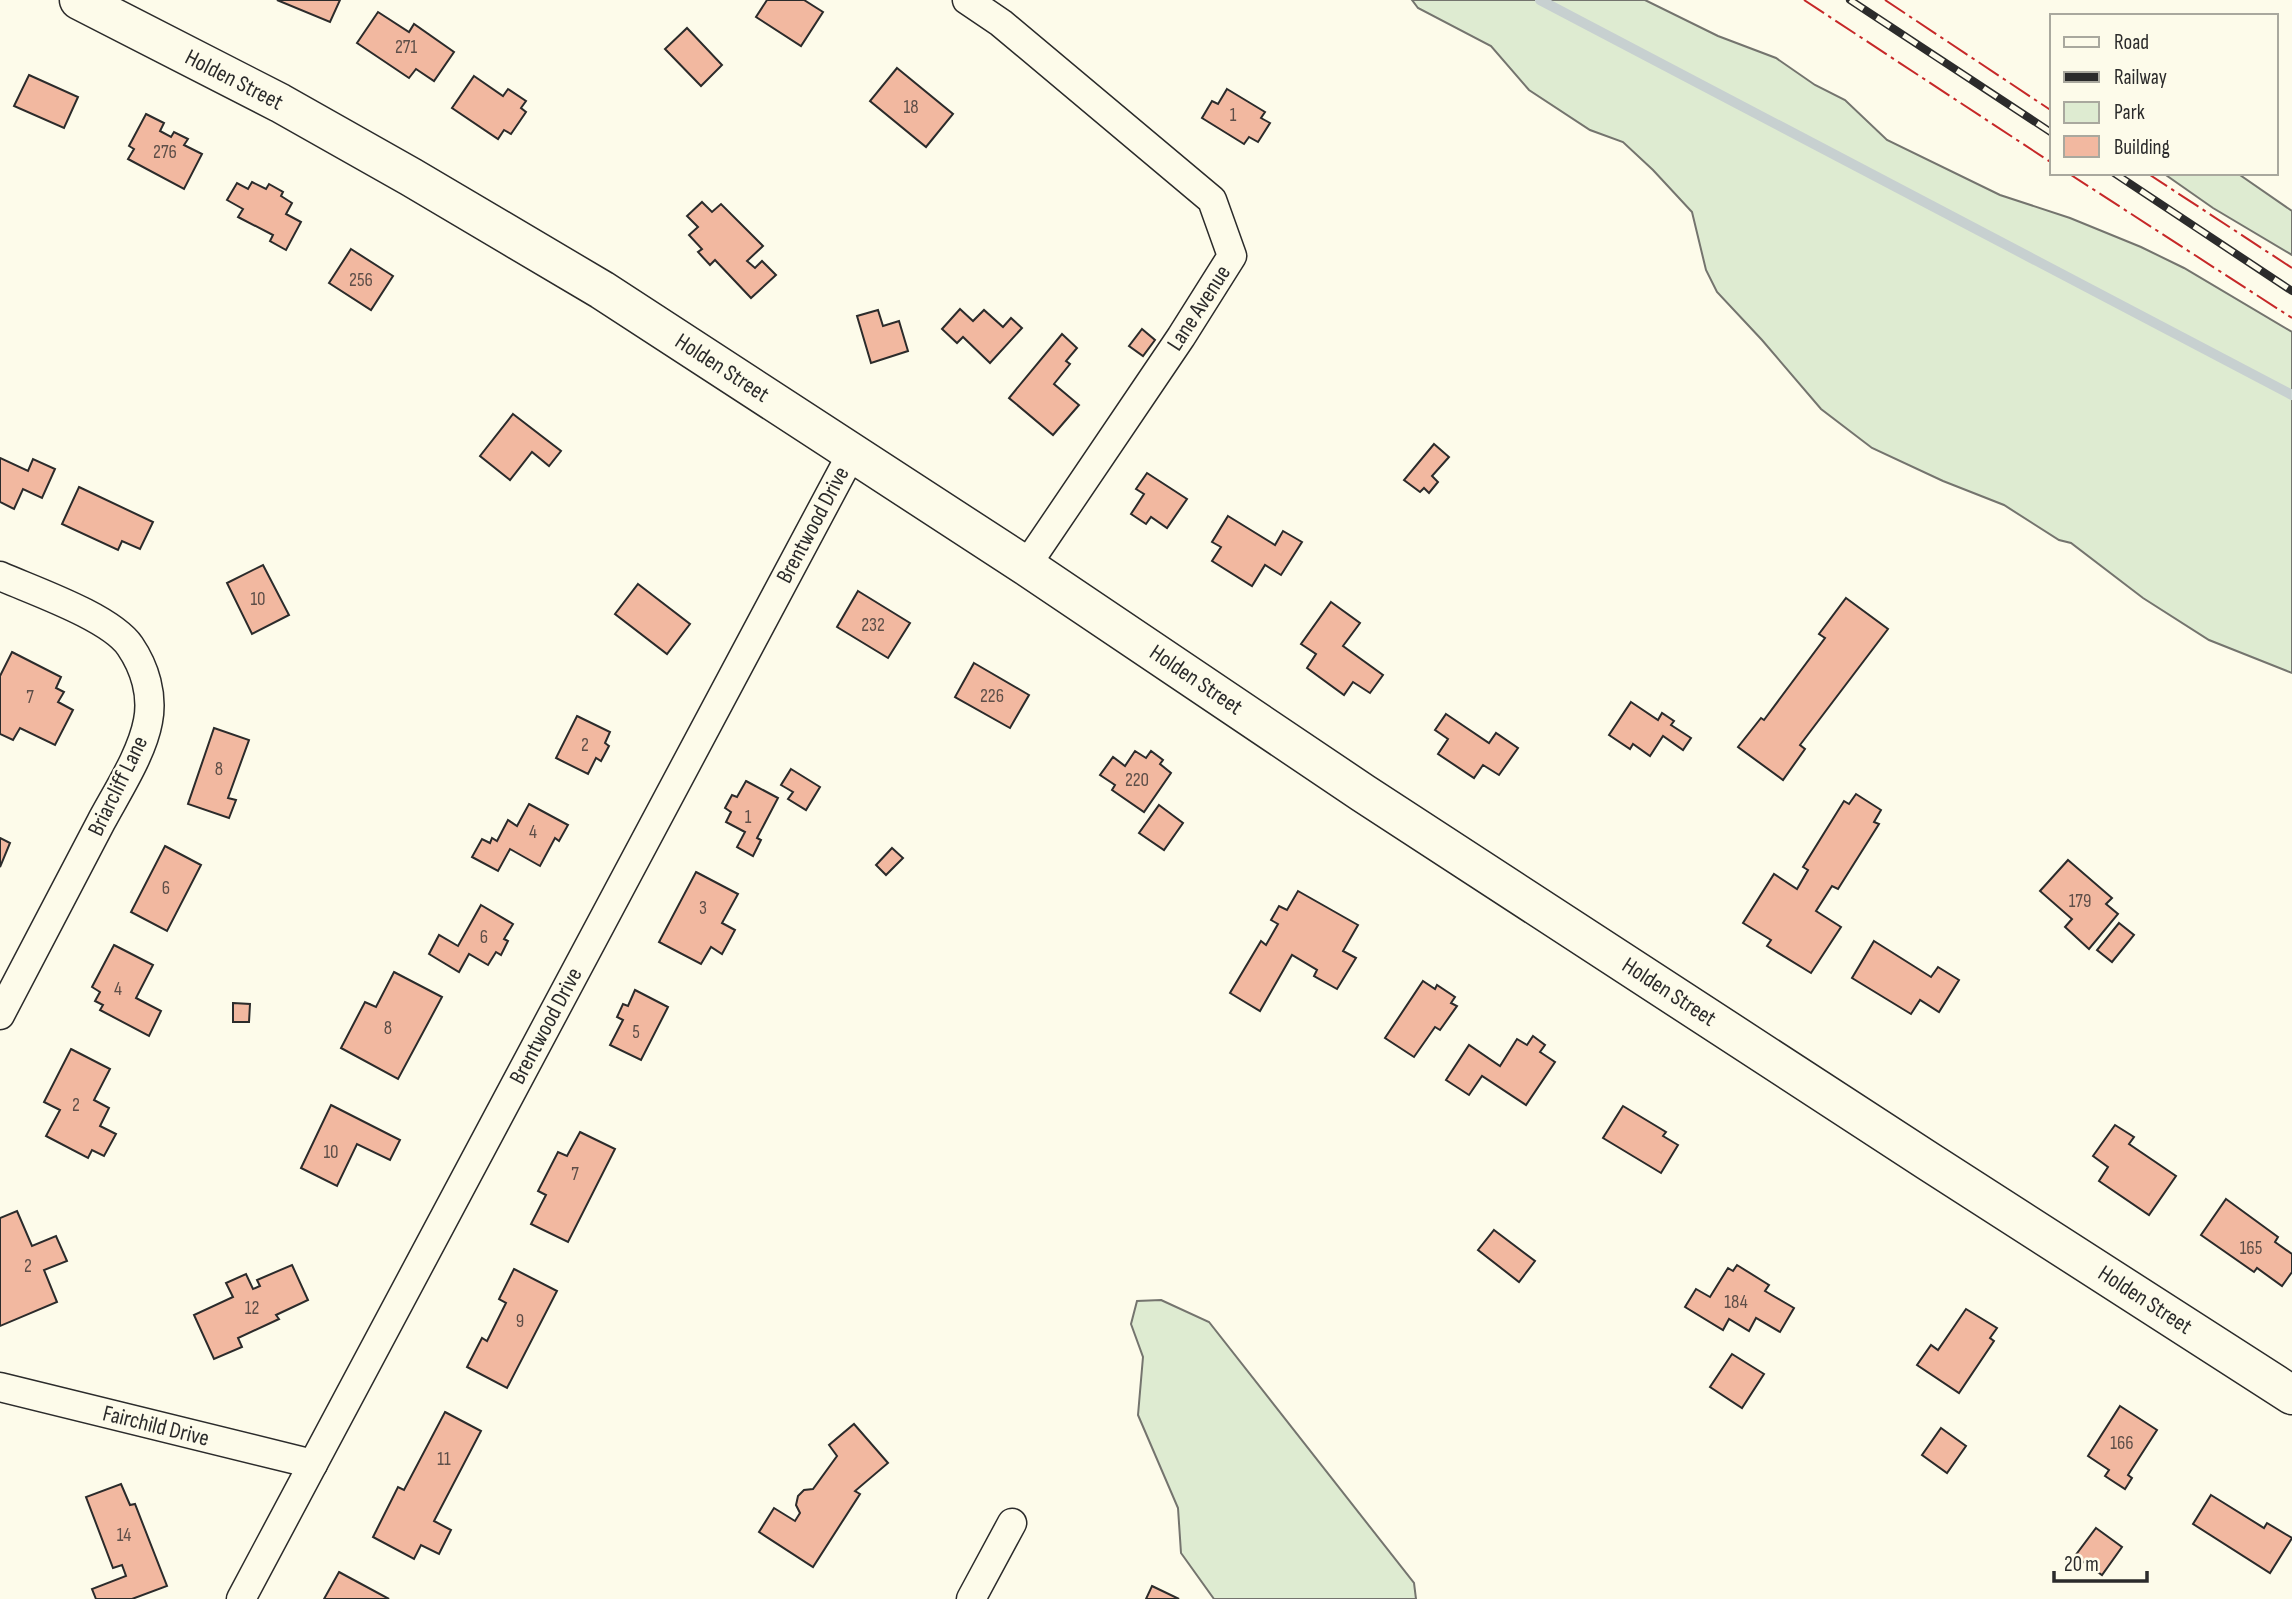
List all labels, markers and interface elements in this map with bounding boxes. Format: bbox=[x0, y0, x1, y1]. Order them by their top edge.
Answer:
legend bbox=[2050, 14, 2278, 175]
text: Road bbox=[2114, 30, 2149, 55]
house number: 271 bbox=[395, 36, 417, 59]
street label: Holden Street bbox=[180, 43, 288, 117]
text: Railway bbox=[2114, 65, 2167, 90]
house number: 18 bbox=[904, 96, 918, 119]
text: Park bbox=[2114, 100, 2145, 125]
house number: 1 bbox=[1230, 104, 1237, 127]
text: Building bbox=[2114, 135, 2170, 160]
house number: 276 bbox=[153, 141, 177, 164]
street label: Lane Avenue bbox=[1161, 260, 1237, 356]
house number: 256 bbox=[349, 269, 373, 292]
street label: Holden Street bbox=[670, 327, 774, 409]
street label: Brentwood Drive bbox=[771, 462, 855, 588]
house number: 10 bbox=[250, 588, 266, 611]
house number: 232 bbox=[861, 614, 885, 637]
street label: Holden Street bbox=[1144, 639, 1248, 721]
house number: 226 bbox=[980, 685, 1004, 708]
house number: 7 bbox=[26, 686, 34, 709]
street label: Briarcliff Lane bbox=[82, 731, 154, 841]
house number: 2 bbox=[581, 734, 589, 757]
house number: 8 bbox=[215, 758, 223, 781]
house number: 220 bbox=[1125, 769, 1149, 792]
house number: 1 bbox=[745, 806, 752, 829]
house number: 4 bbox=[529, 821, 537, 844]
house number: 6 bbox=[162, 877, 170, 900]
house number: 179 bbox=[2069, 890, 2091, 913]
house number: 3 bbox=[699, 897, 707, 920]
house number: 6 bbox=[480, 926, 488, 949]
street label: Holden Street bbox=[1617, 951, 1721, 1033]
street label: Brentwood Drive bbox=[504, 963, 588, 1089]
house number: 4 bbox=[114, 978, 122, 1001]
house number: 8 bbox=[384, 1017, 392, 1040]
house number: 5 bbox=[632, 1021, 640, 1044]
house number: 2 bbox=[72, 1094, 80, 1117]
house number: 10 bbox=[323, 1141, 339, 1164]
house number: 7 bbox=[571, 1163, 579, 1186]
house number: 165 bbox=[2240, 1237, 2262, 1260]
house number: 2 bbox=[24, 1255, 32, 1278]
street label: Holden Street bbox=[2093, 1259, 2197, 1341]
house number: 184 bbox=[1724, 1291, 1748, 1314]
house number: 12 bbox=[245, 1297, 259, 1320]
house number: 9 bbox=[516, 1310, 524, 1333]
street label: Fairchild Drive bbox=[100, 1399, 212, 1453]
house number: 166 bbox=[2110, 1432, 2134, 1455]
house number: 11 bbox=[437, 1448, 451, 1471]
house number: 14 bbox=[117, 1524, 131, 1547]
scale bar bbox=[2054, 1540, 2147, 1584]
text: 20 m bbox=[2064, 1552, 2099, 1577]

